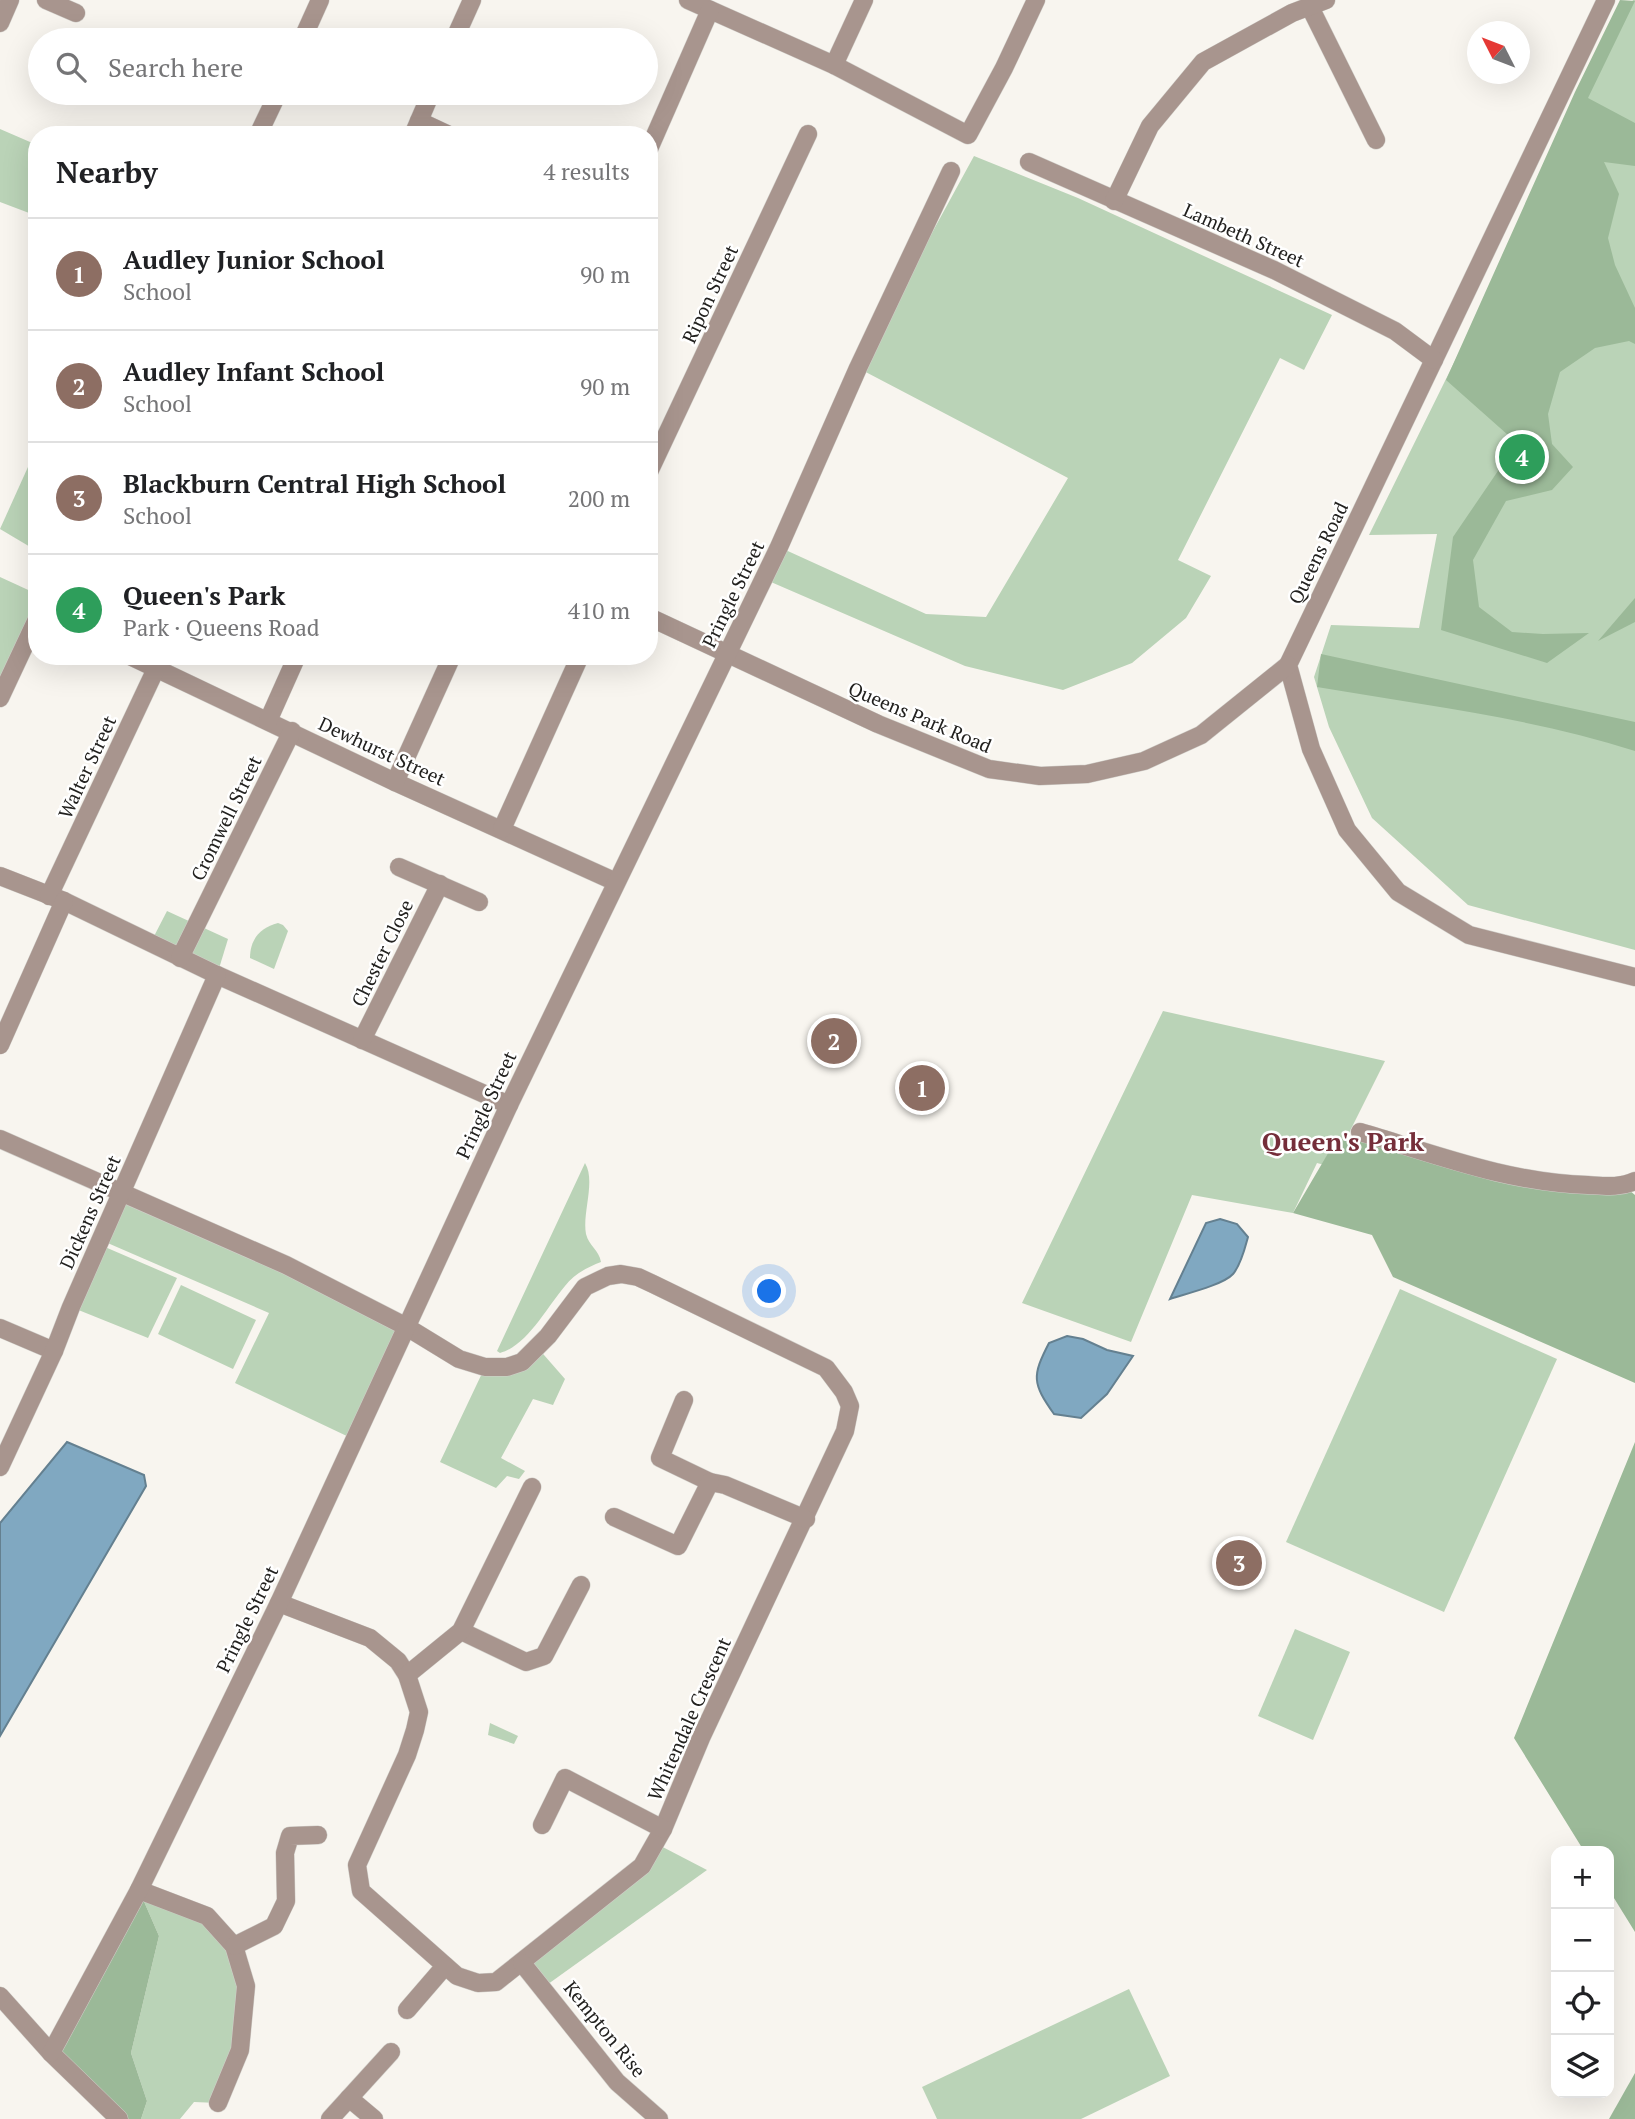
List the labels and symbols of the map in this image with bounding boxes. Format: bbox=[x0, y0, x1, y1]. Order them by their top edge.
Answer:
north arrow bbox=[1467, 21, 1530, 84]
street label: Lambeth Street bbox=[1180, 197, 1309, 272]
street label: Ripon Street bbox=[676, 241, 743, 347]
pin: 4 bbox=[1499, 431, 1545, 483]
street label: Queens Road bbox=[1282, 497, 1353, 608]
street label: Pringle Street bbox=[696, 536, 769, 651]
street label: Queens Park Road bbox=[845, 675, 996, 758]
street label: Dewhurst Street bbox=[315, 710, 449, 791]
street label: Walter Street bbox=[52, 711, 121, 822]
street label: Cromwell Street bbox=[184, 751, 267, 885]
street label: Chester Close bbox=[345, 895, 418, 1010]
pin: 2 bbox=[811, 1015, 857, 1067]
street label: Pringle Street bbox=[450, 1047, 521, 1163]
pin: 1 bbox=[899, 1062, 945, 1114]
district label: Queen's Park bbox=[1262, 1124, 1425, 1158]
street label: Dickens Street bbox=[53, 1151, 126, 1273]
your location bbox=[752, 1274, 786, 1308]
pin: 3 bbox=[1216, 1537, 1262, 1589]
street label: Pringle Street bbox=[210, 1561, 283, 1676]
street label: Whitendale Crescent bbox=[641, 1633, 736, 1804]
street label: Kempton Rise bbox=[559, 1975, 652, 2082]

